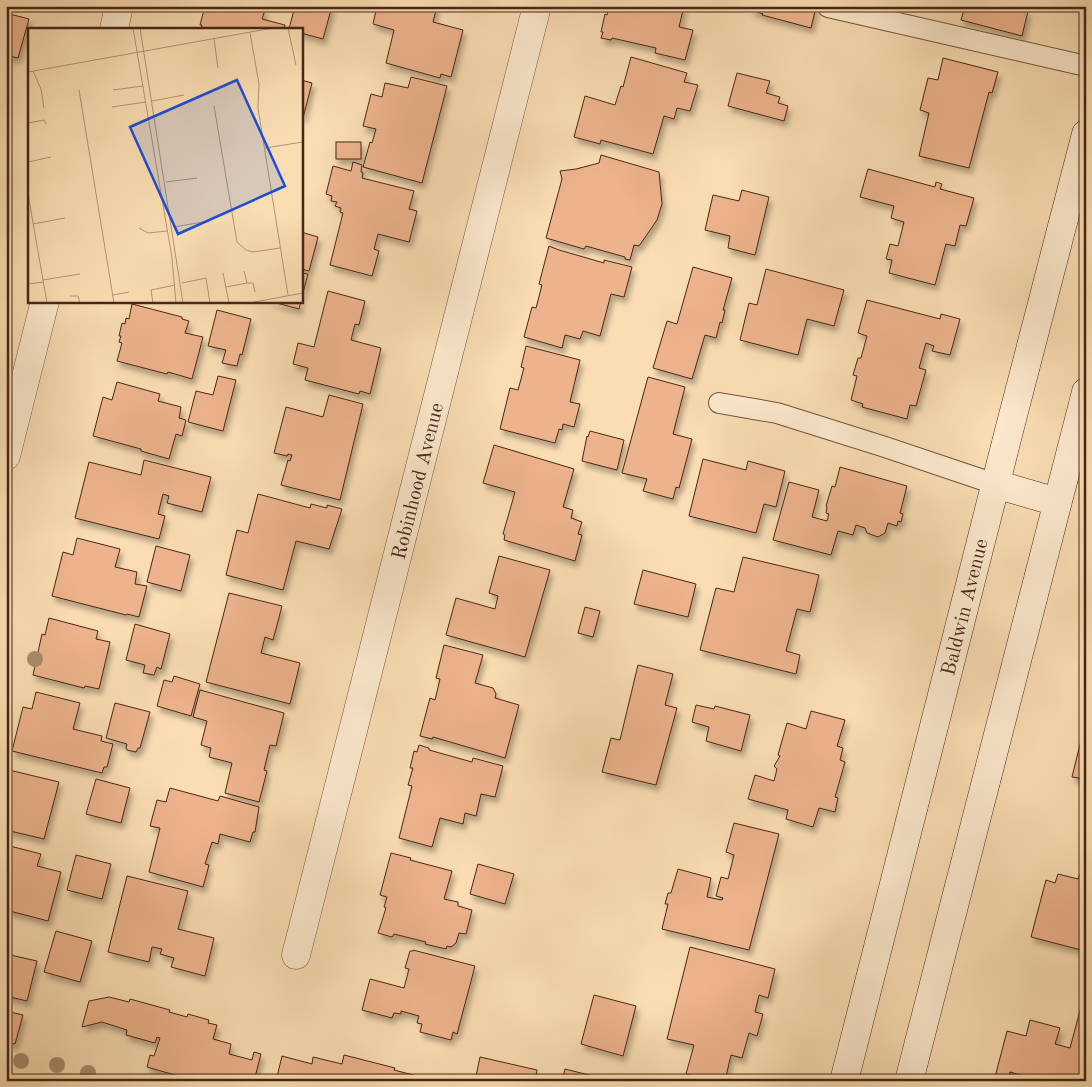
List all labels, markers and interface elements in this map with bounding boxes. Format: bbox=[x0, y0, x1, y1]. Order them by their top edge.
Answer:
inset map bbox=[28, 28, 302, 302]
street label: Robinhood Avenue bbox=[390, 401, 448, 562]
street label: Baldwin Avenue bbox=[939, 537, 993, 678]

